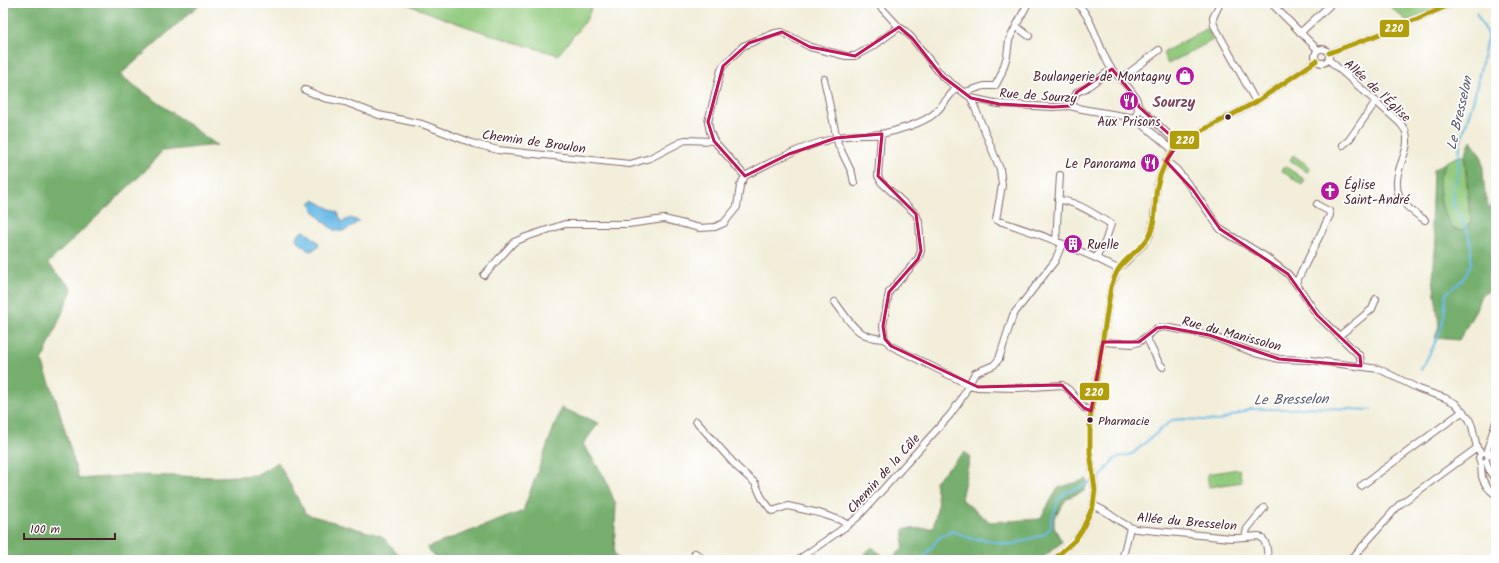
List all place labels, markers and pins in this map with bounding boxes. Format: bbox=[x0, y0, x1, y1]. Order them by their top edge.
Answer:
shop icon: Boulangerie de Montagny bbox=[1174, 65, 1196, 87]
place label: Boulangerie de Montagny bbox=[1033, 67, 1172, 88]
restaurant icon: Aux Prisons bbox=[1118, 90, 1140, 112]
place label: Aux Prisons bbox=[1097, 112, 1161, 133]
unlabelled marker bbox=[1223, 112, 1233, 122]
restaurant icon: Le Panorama bbox=[1139, 152, 1161, 174]
place label: Le Panorama bbox=[1065, 154, 1136, 175]
place label: Église Saint-André bbox=[1344, 175, 1411, 211]
church icon: Église Saint-André bbox=[1319, 180, 1341, 202]
building icon: Ruelle bbox=[1062, 233, 1084, 255]
place label: Ruelle bbox=[1087, 235, 1119, 256]
place label: Pharmacie bbox=[1098, 412, 1150, 431]
marker: Pharmacie bbox=[1085, 415, 1095, 425]

